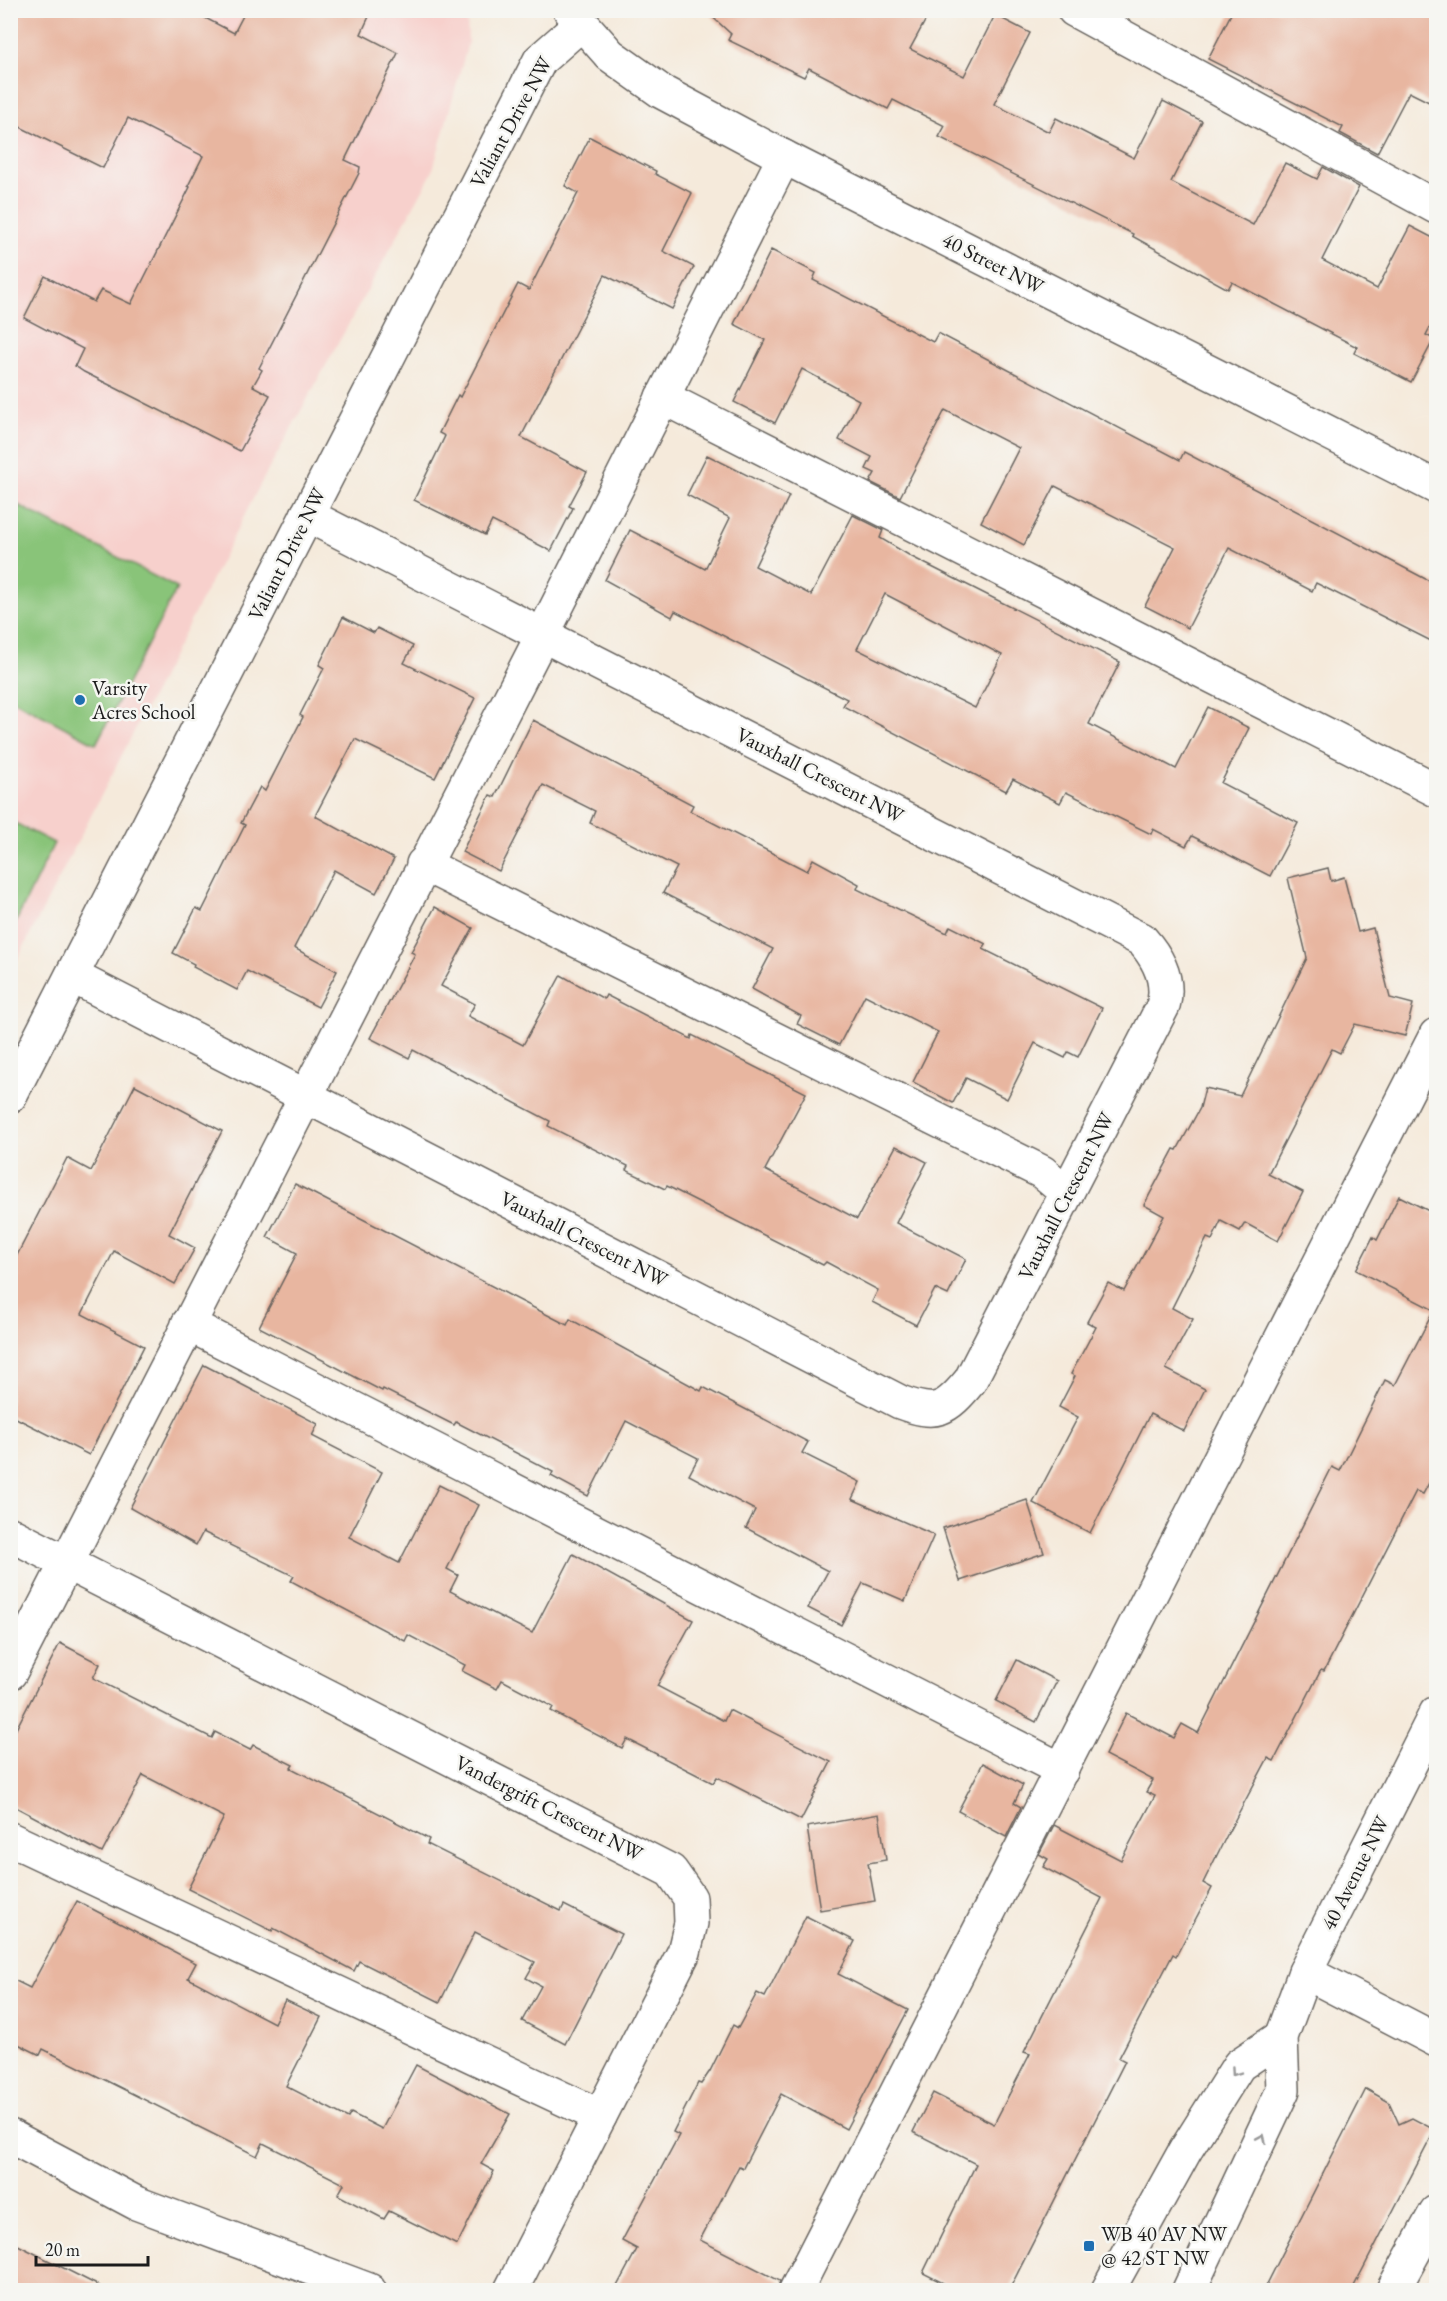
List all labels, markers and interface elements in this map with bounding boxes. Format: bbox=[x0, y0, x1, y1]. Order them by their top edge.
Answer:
street label: Valiant Drive NW bbox=[463, 51, 558, 192]
street label: 40 Street NW bbox=[938, 225, 1049, 300]
street label: Valiant Drive NW bbox=[241, 482, 332, 625]
place label: Varsity Acres School bbox=[91, 674, 196, 725]
marker: Varsity Acres School bbox=[73, 693, 87, 707]
street label: Vauxhall Crescent NW bbox=[732, 721, 909, 829]
street label: Vauxhall Crescent NW bbox=[1012, 1107, 1120, 1284]
street label: Vauxhall Crescent NW bbox=[496, 1185, 673, 1293]
street label: Vandergrift Crescent NW bbox=[451, 1749, 648, 1867]
street label: 40 Avenue NW bbox=[1314, 1810, 1395, 1934]
one-way arrow bbox=[1231, 2066, 1242, 2077]
one-way arrow bbox=[1254, 2133, 1266, 2144]
place label: WB 40 AV NW @ 42 ST NW bbox=[1101, 2220, 1228, 2271]
scale bar bbox=[36, 2229, 148, 2267]
text: 20 m bbox=[45, 2238, 80, 2261]
marker: WB 40 AV NW @ 42 ST NW bbox=[1082, 2239, 1096, 2253]

